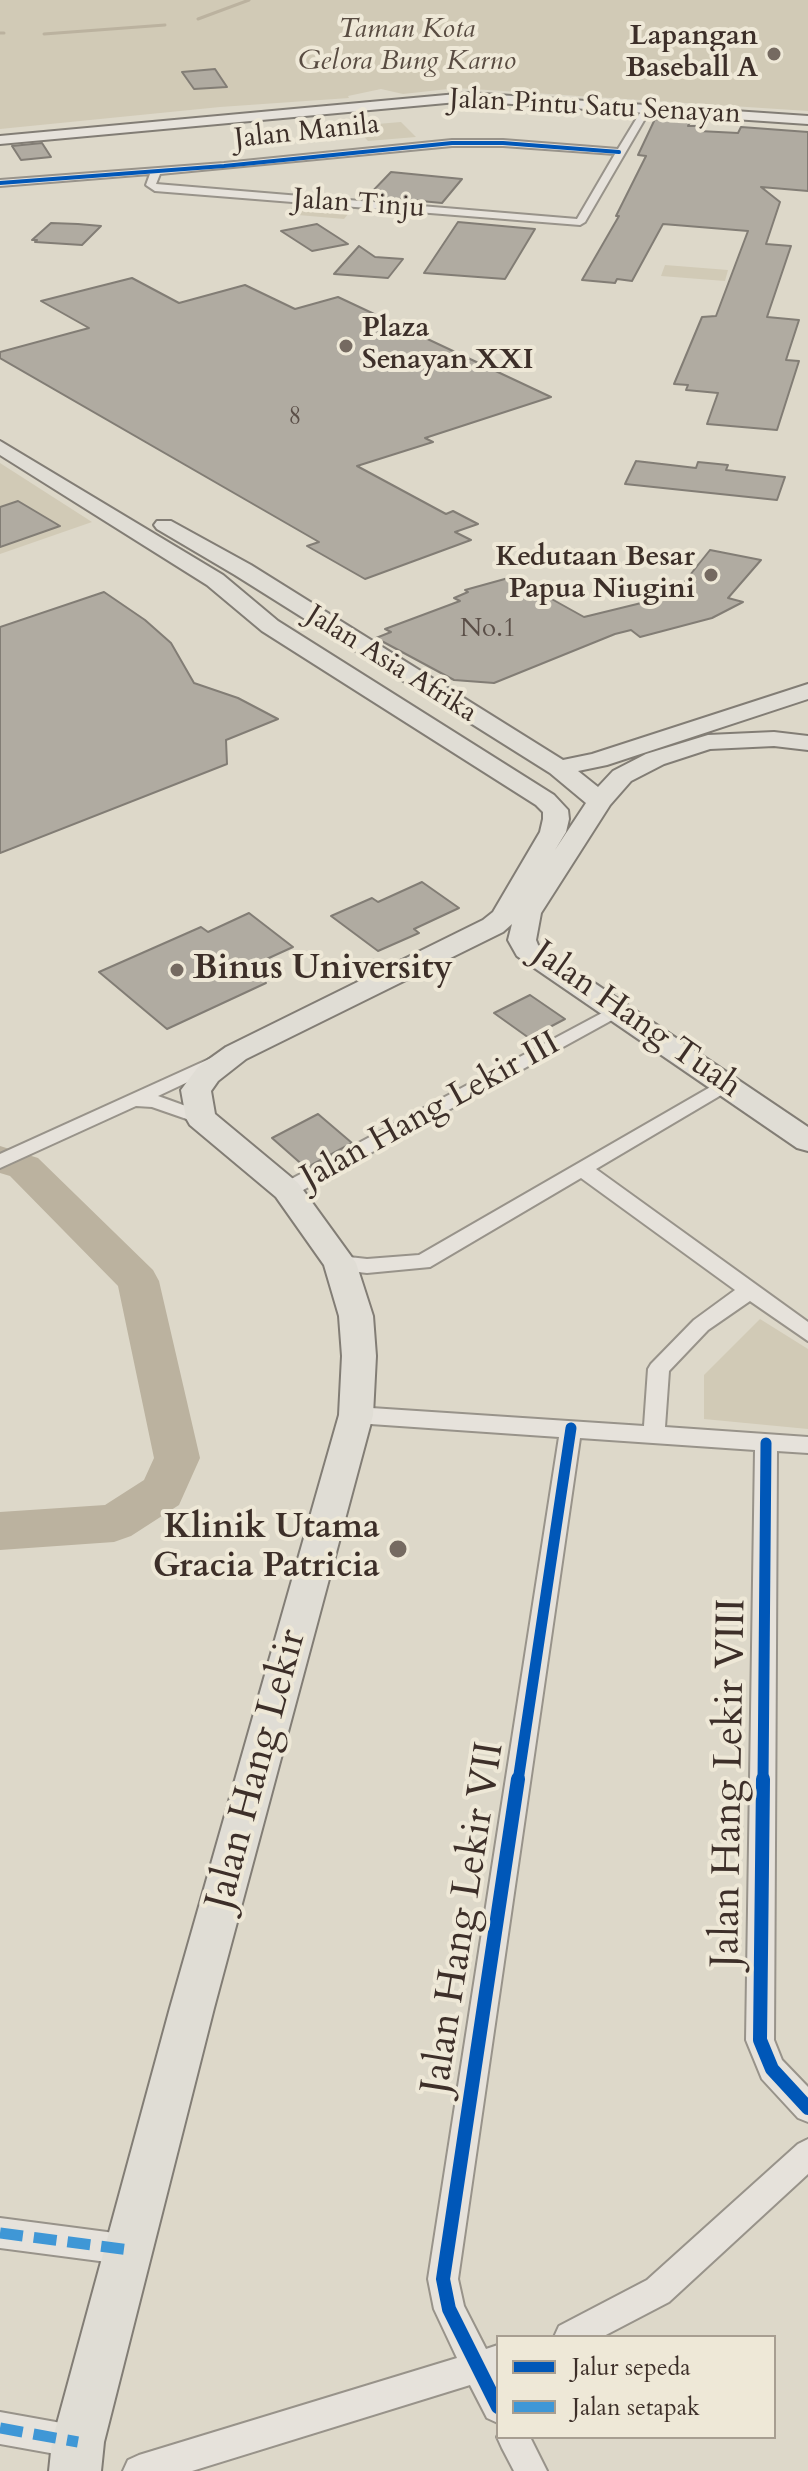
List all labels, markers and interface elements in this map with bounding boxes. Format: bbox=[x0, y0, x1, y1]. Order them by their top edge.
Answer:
park label: Taman Kota Gelora Bung Karno bbox=[298, 14, 516, 80]
place label: Lapangan Baseball A bbox=[626, 21, 758, 87]
marker: Lapangan Baseball A bbox=[765, 45, 783, 63]
street label: Jalan Pintu Satu Senayan bbox=[448, 84, 742, 132]
street label: Jalan Manila bbox=[233, 109, 381, 157]
street label: Jalan Tinju bbox=[292, 184, 426, 226]
place label: Plaza Senayan XXI bbox=[362, 313, 534, 379]
marker: Plaza Senayan XXI bbox=[337, 337, 355, 355]
house number: 8 bbox=[288, 402, 302, 434]
place label: Kedutaan Besar Papua Niugini bbox=[495, 542, 695, 608]
marker: Kedutaan Besar Papua Niugini bbox=[702, 566, 720, 584]
street label: Jalan Asia Afrika bbox=[300, 599, 482, 731]
house number: No.1 bbox=[460, 614, 516, 646]
street label: Jalan Hang Tuah bbox=[524, 934, 748, 1108]
place label: Binus University bbox=[193, 950, 453, 990]
marker: Binus University bbox=[168, 961, 186, 979]
street label: Jalan Hang Lekir III bbox=[295, 1024, 567, 1200]
place label: Klinik Utama Gracia Patricia bbox=[153, 1509, 380, 1588]
marker: Klinik Utama Gracia Patricia bbox=[387, 1538, 409, 1560]
street label: Jalan Hang Lekir VIII bbox=[704, 1598, 758, 1968]
street label: Jalan Hang Lekir bbox=[198, 1625, 318, 1915]
street label: Jalan Hang Lekir VII bbox=[413, 1739, 517, 2097]
legend bbox=[496, 2335, 776, 2439]
text: Jalur sepeda bbox=[572, 2351, 691, 2384]
text: Jalan setapak bbox=[572, 2391, 700, 2424]

